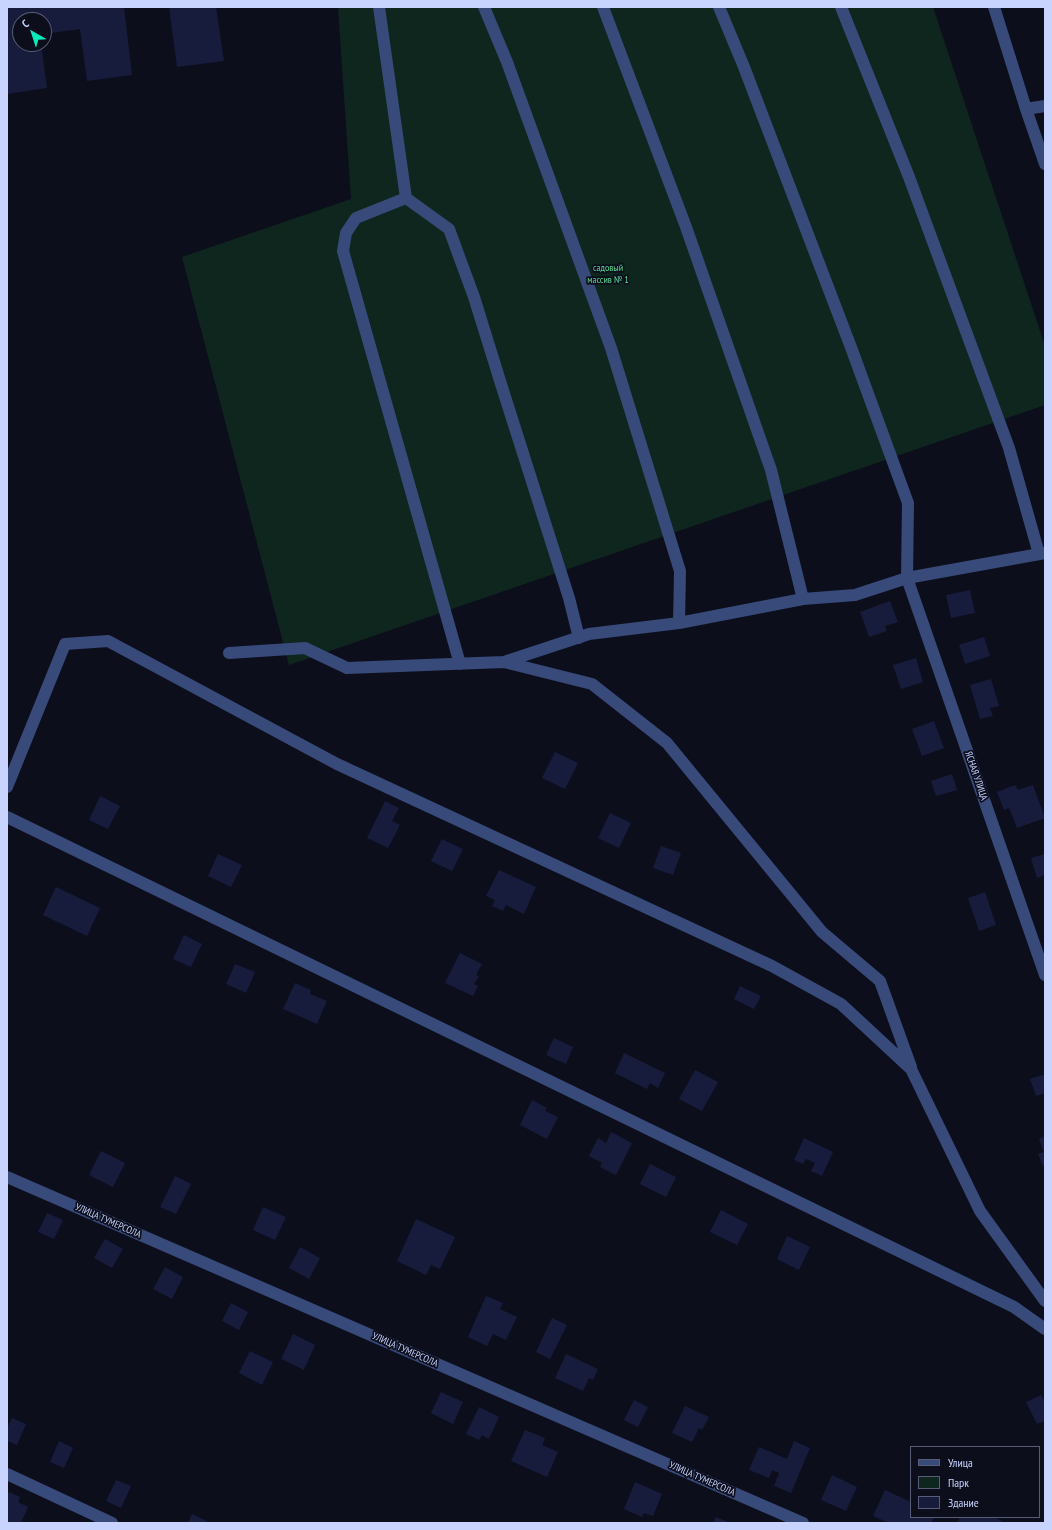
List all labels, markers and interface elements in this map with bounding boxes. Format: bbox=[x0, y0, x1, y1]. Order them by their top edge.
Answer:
north arrow bbox=[12, 12, 52, 52]
text: С bbox=[19, 16, 31, 30]
park label: садовый массив № 1 bbox=[587, 262, 629, 286]
street label: ЯСНАЯ УЛИЦА bbox=[962, 750, 990, 802]
street label: УЛИЦА ТУМЕРСОЛА bbox=[73, 1201, 143, 1241]
street label: УЛИЦА ТУМЕРСОЛА bbox=[370, 1330, 440, 1370]
legend bbox=[910, 1446, 1040, 1518]
text: Улица bbox=[948, 1455, 973, 1470]
street label: УЛИЦА ТУМЕРСОЛА bbox=[667, 1459, 737, 1499]
text: Парк bbox=[948, 1475, 969, 1490]
text: Здание bbox=[948, 1495, 979, 1510]

